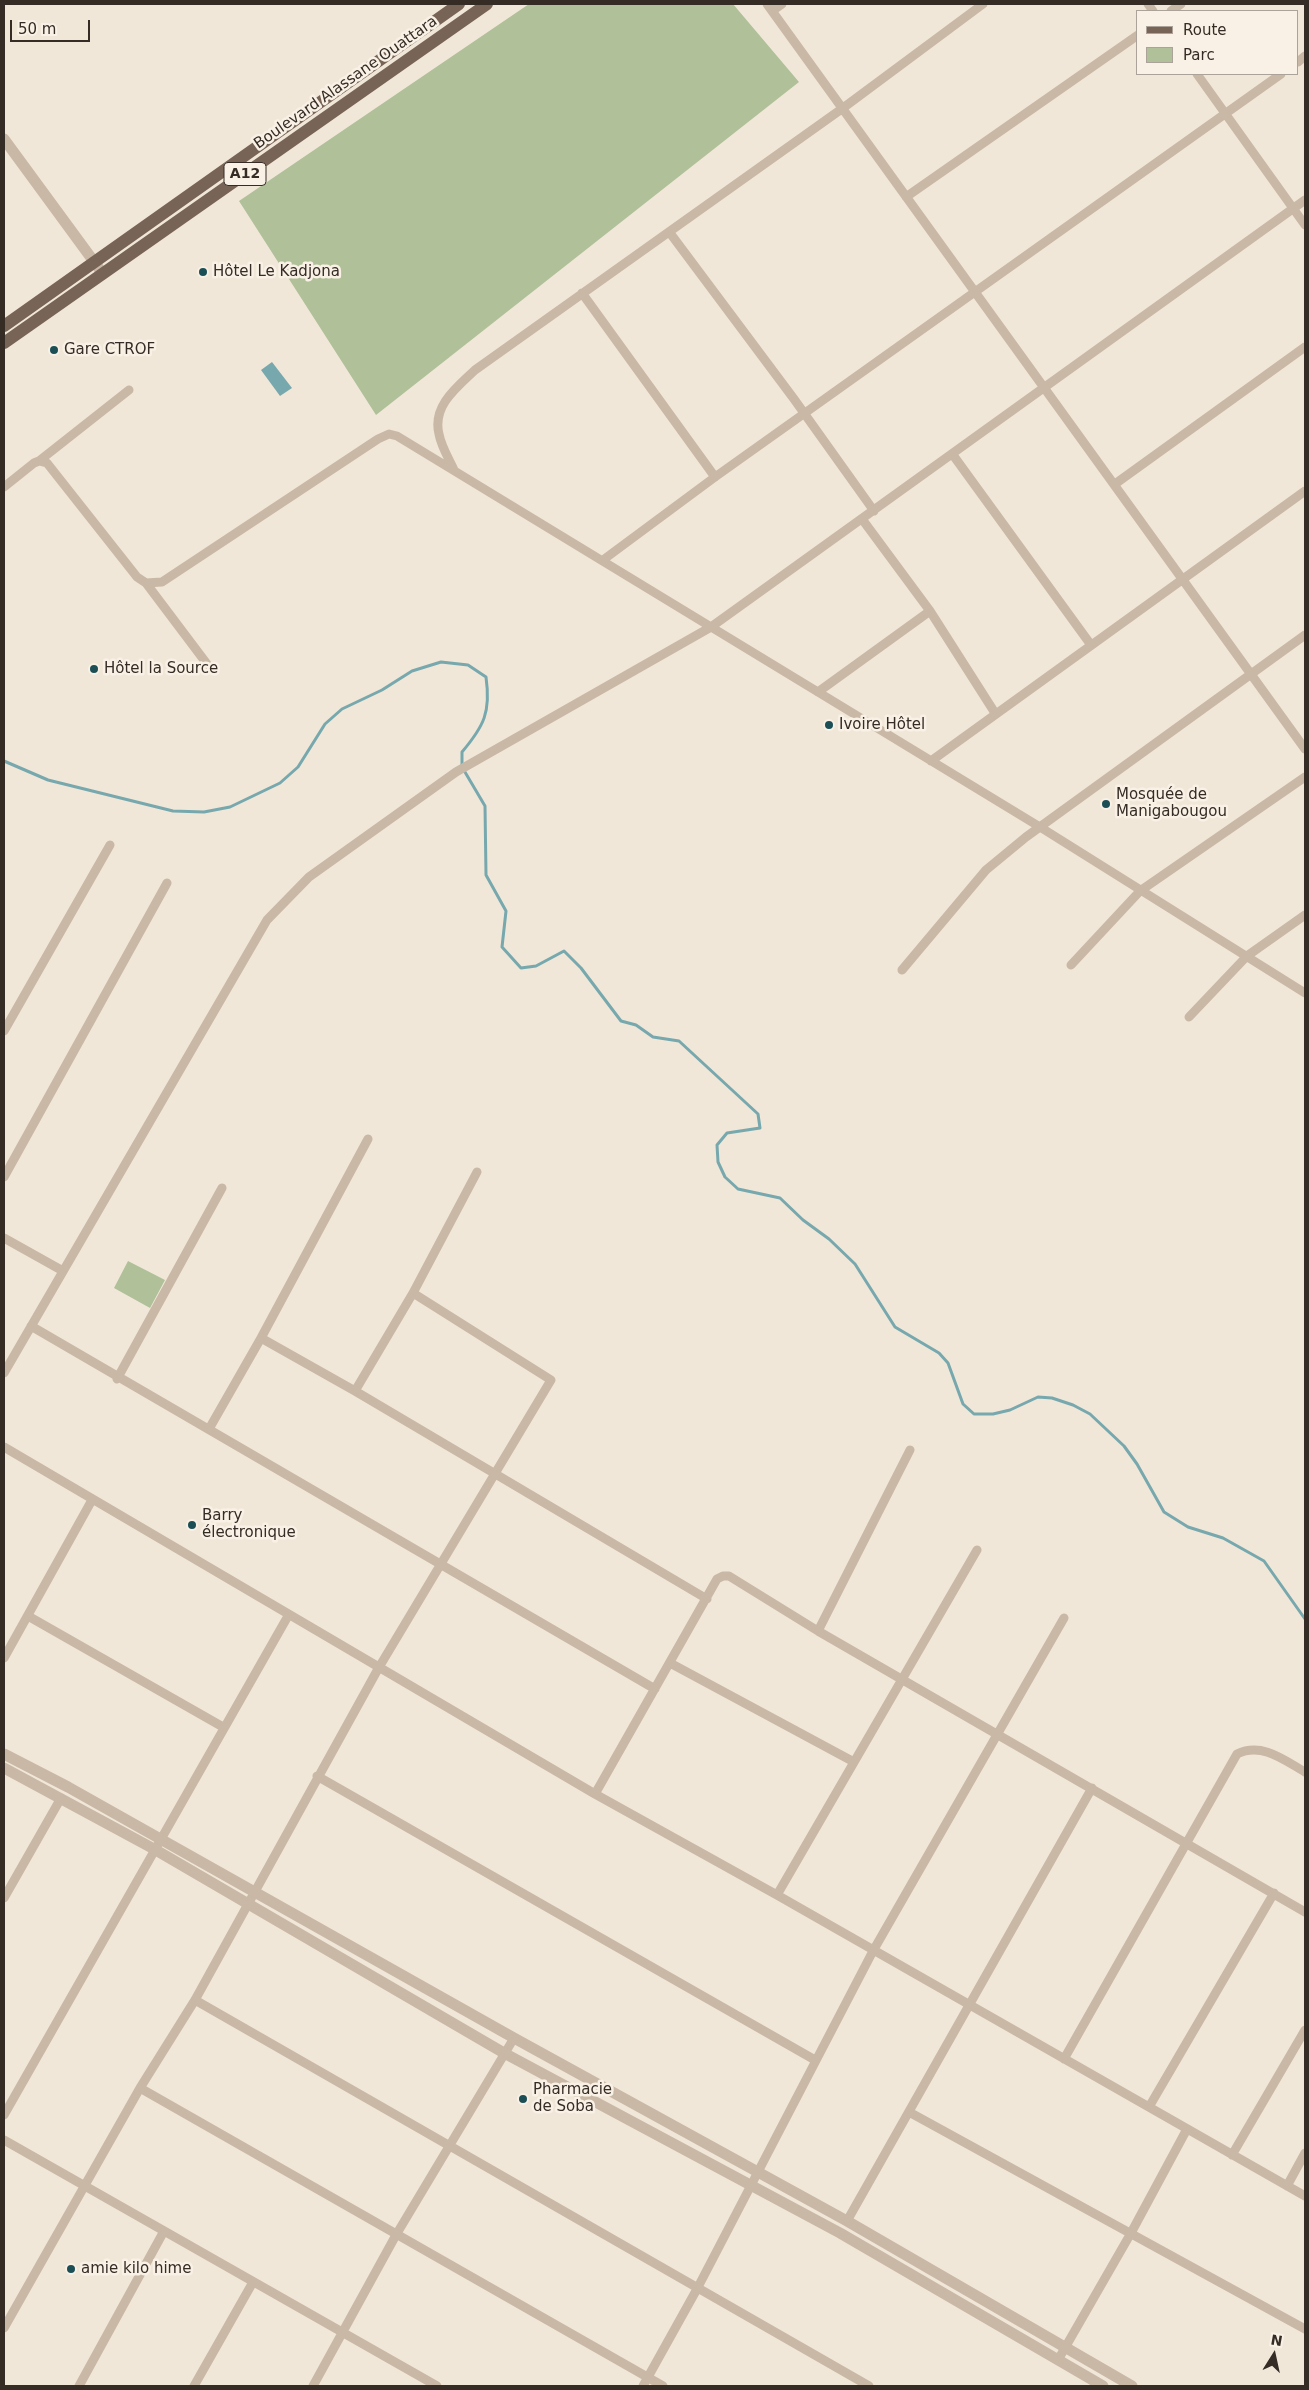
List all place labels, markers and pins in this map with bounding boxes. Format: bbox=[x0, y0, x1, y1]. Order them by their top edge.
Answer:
place label: Hôtel Le Kadjona bbox=[213, 263, 340, 281]
marker: Hôtel Le Kadjona bbox=[197, 266, 209, 278]
place label: Gare CTROF bbox=[64, 341, 155, 359]
marker: Gare CTROF bbox=[48, 344, 60, 356]
place label: Hôtel la Source bbox=[104, 660, 218, 678]
marker: Hôtel la Source bbox=[88, 663, 100, 675]
place label: Ivoire Hôtel bbox=[839, 716, 925, 734]
marker: Ivoire Hôtel bbox=[823, 719, 835, 731]
place label: Mosquée de Manigabougou bbox=[1116, 786, 1227, 821]
marker: Mosquée de Manigabougou bbox=[1100, 798, 1112, 810]
place label: Barry électronique bbox=[202, 1507, 296, 1542]
marker: Barry électronique bbox=[186, 1519, 198, 1531]
place label: Pharmacie de Soba bbox=[533, 2081, 612, 2116]
marker: Pharmacie de Soba bbox=[517, 2093, 529, 2105]
place label: amie kilo hime bbox=[81, 2260, 191, 2278]
marker: amie kilo hime bbox=[65, 2263, 77, 2275]

